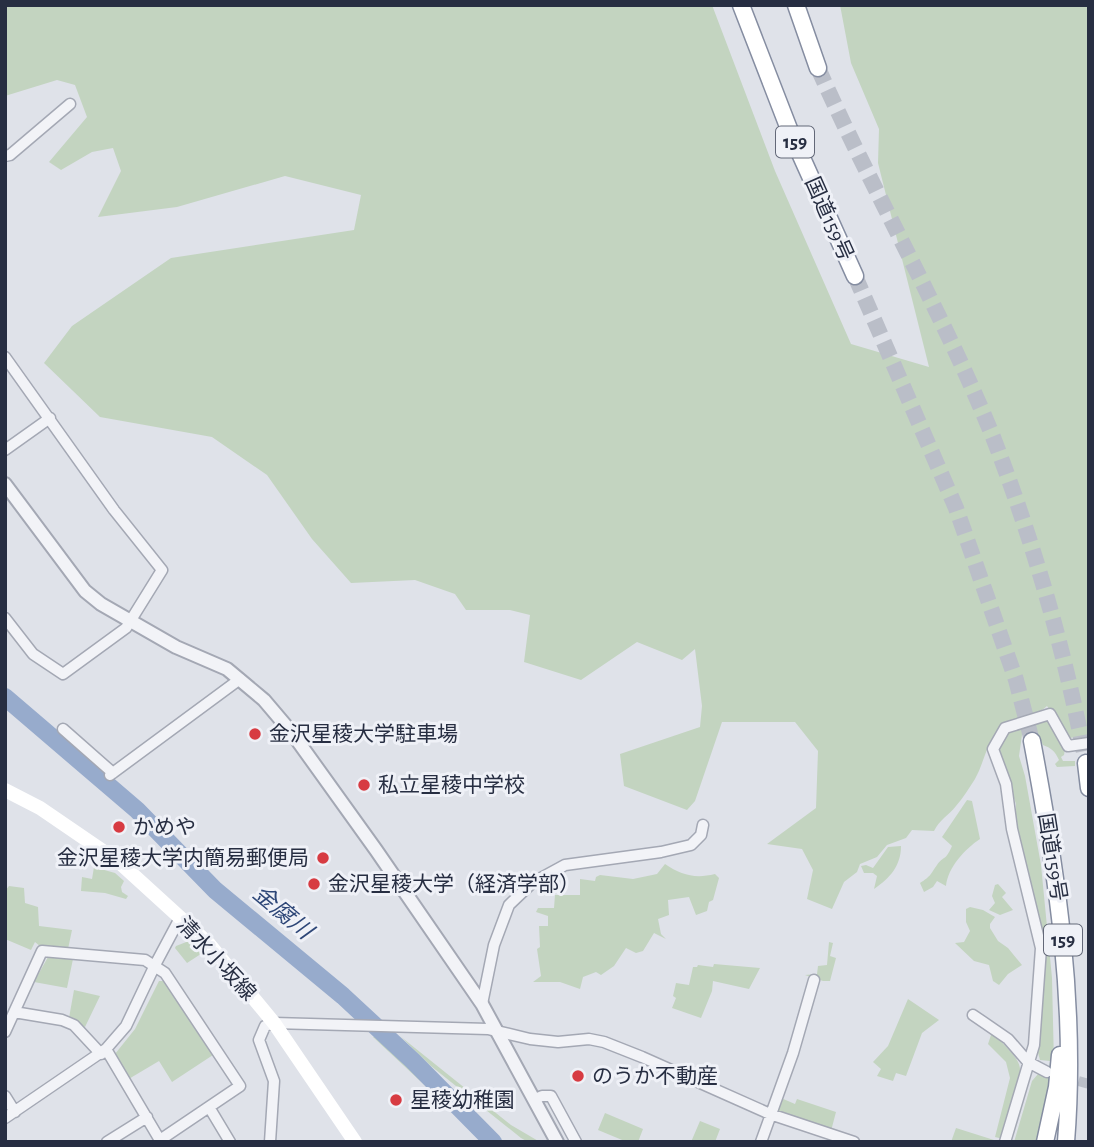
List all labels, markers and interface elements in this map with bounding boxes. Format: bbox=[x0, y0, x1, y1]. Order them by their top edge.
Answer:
road number: 159 bbox=[776, 126, 814, 158]
street label: 国道159号 bbox=[801, 174, 858, 264]
place label: 金沢星稜大学駐車場 bbox=[269, 723, 458, 745]
marker: 金沢星稜大学駐車場 bbox=[247, 726, 263, 742]
place label: 私立星稜中学校 bbox=[378, 774, 525, 796]
marker: 私立星稜中学校 bbox=[356, 777, 372, 793]
street label: 国道159号 bbox=[1035, 811, 1070, 903]
place label: かめや bbox=[133, 817, 196, 838]
marker: かめや bbox=[111, 819, 127, 835]
place label: 金沢星稜大学内簡易郵便局 bbox=[57, 847, 309, 869]
marker: 金沢星稜大学内簡易郵便局 bbox=[315, 850, 331, 866]
place label: 金沢星稜大学（経済学部） bbox=[328, 873, 580, 895]
marker: 金沢星稜大学（経済学部） bbox=[306, 876, 322, 892]
water label: 金腐川 bbox=[248, 880, 319, 946]
street label: 清水小坂線 bbox=[173, 913, 260, 1005]
road number: 159 bbox=[1044, 924, 1082, 956]
place label: のうか不動産 bbox=[592, 1065, 718, 1087]
marker: のうか不動産 bbox=[570, 1068, 586, 1084]
place label: 星稜幼稚園 bbox=[410, 1089, 515, 1111]
marker: 星稜幼稚園 bbox=[388, 1092, 404, 1108]

